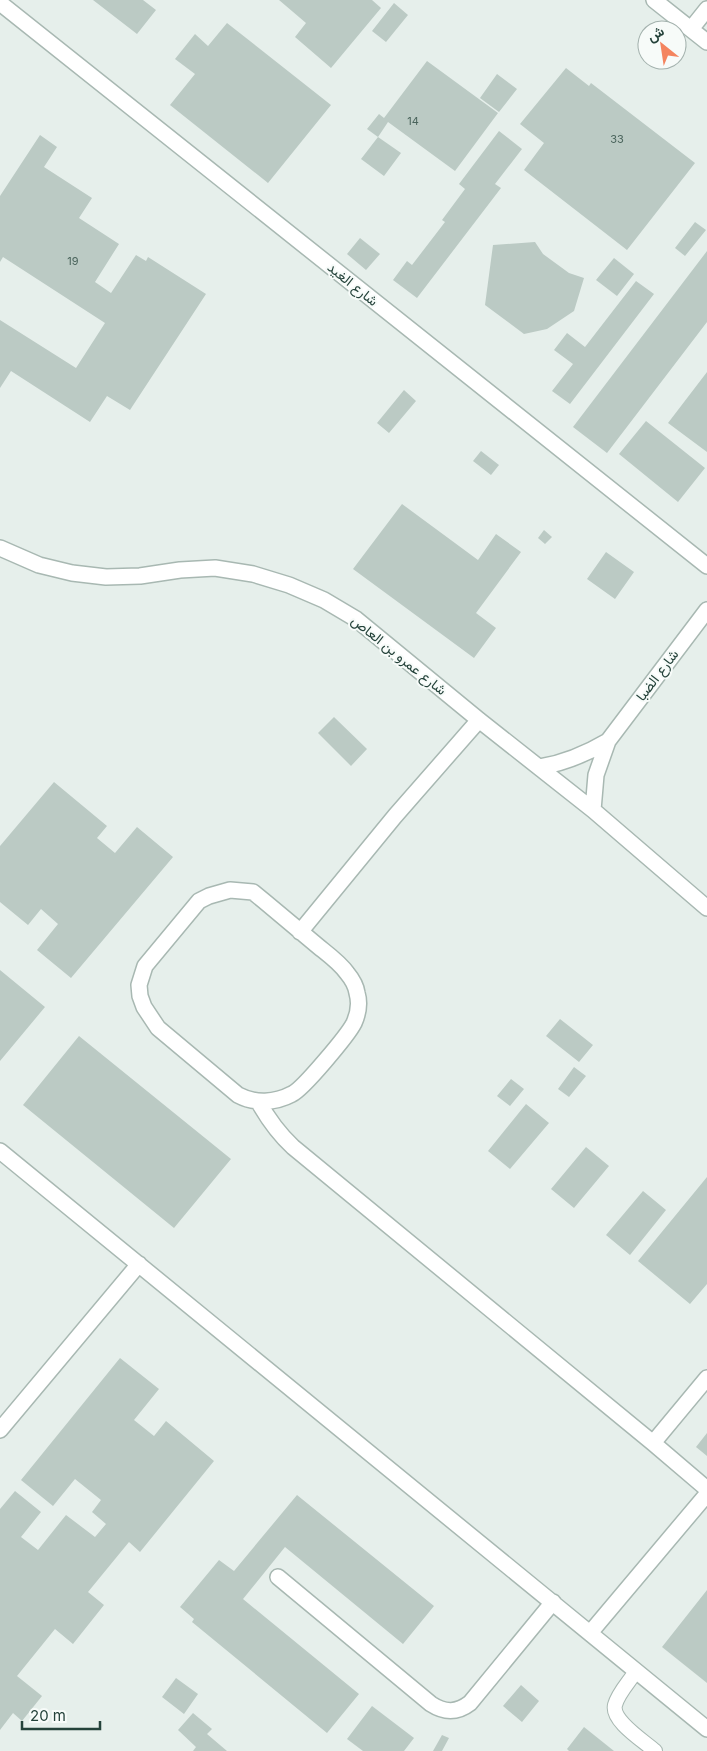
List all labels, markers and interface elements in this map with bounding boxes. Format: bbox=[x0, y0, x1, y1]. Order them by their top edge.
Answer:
north arrow bbox=[637, 20, 687, 70]
text: ش bbox=[644, 22, 667, 46]
house number: 14 bbox=[407, 114, 419, 128]
house number: 33 bbox=[610, 132, 624, 146]
house number: 19 bbox=[67, 254, 79, 268]
street label: شارع الغيد bbox=[323, 258, 382, 311]
street label: شارع عمرو بن العاص bbox=[346, 611, 450, 700]
street label: شارع الضبا bbox=[632, 646, 684, 706]
scale bar bbox=[22, 1698, 100, 1730]
text: 20 m bbox=[30, 1706, 66, 1725]

